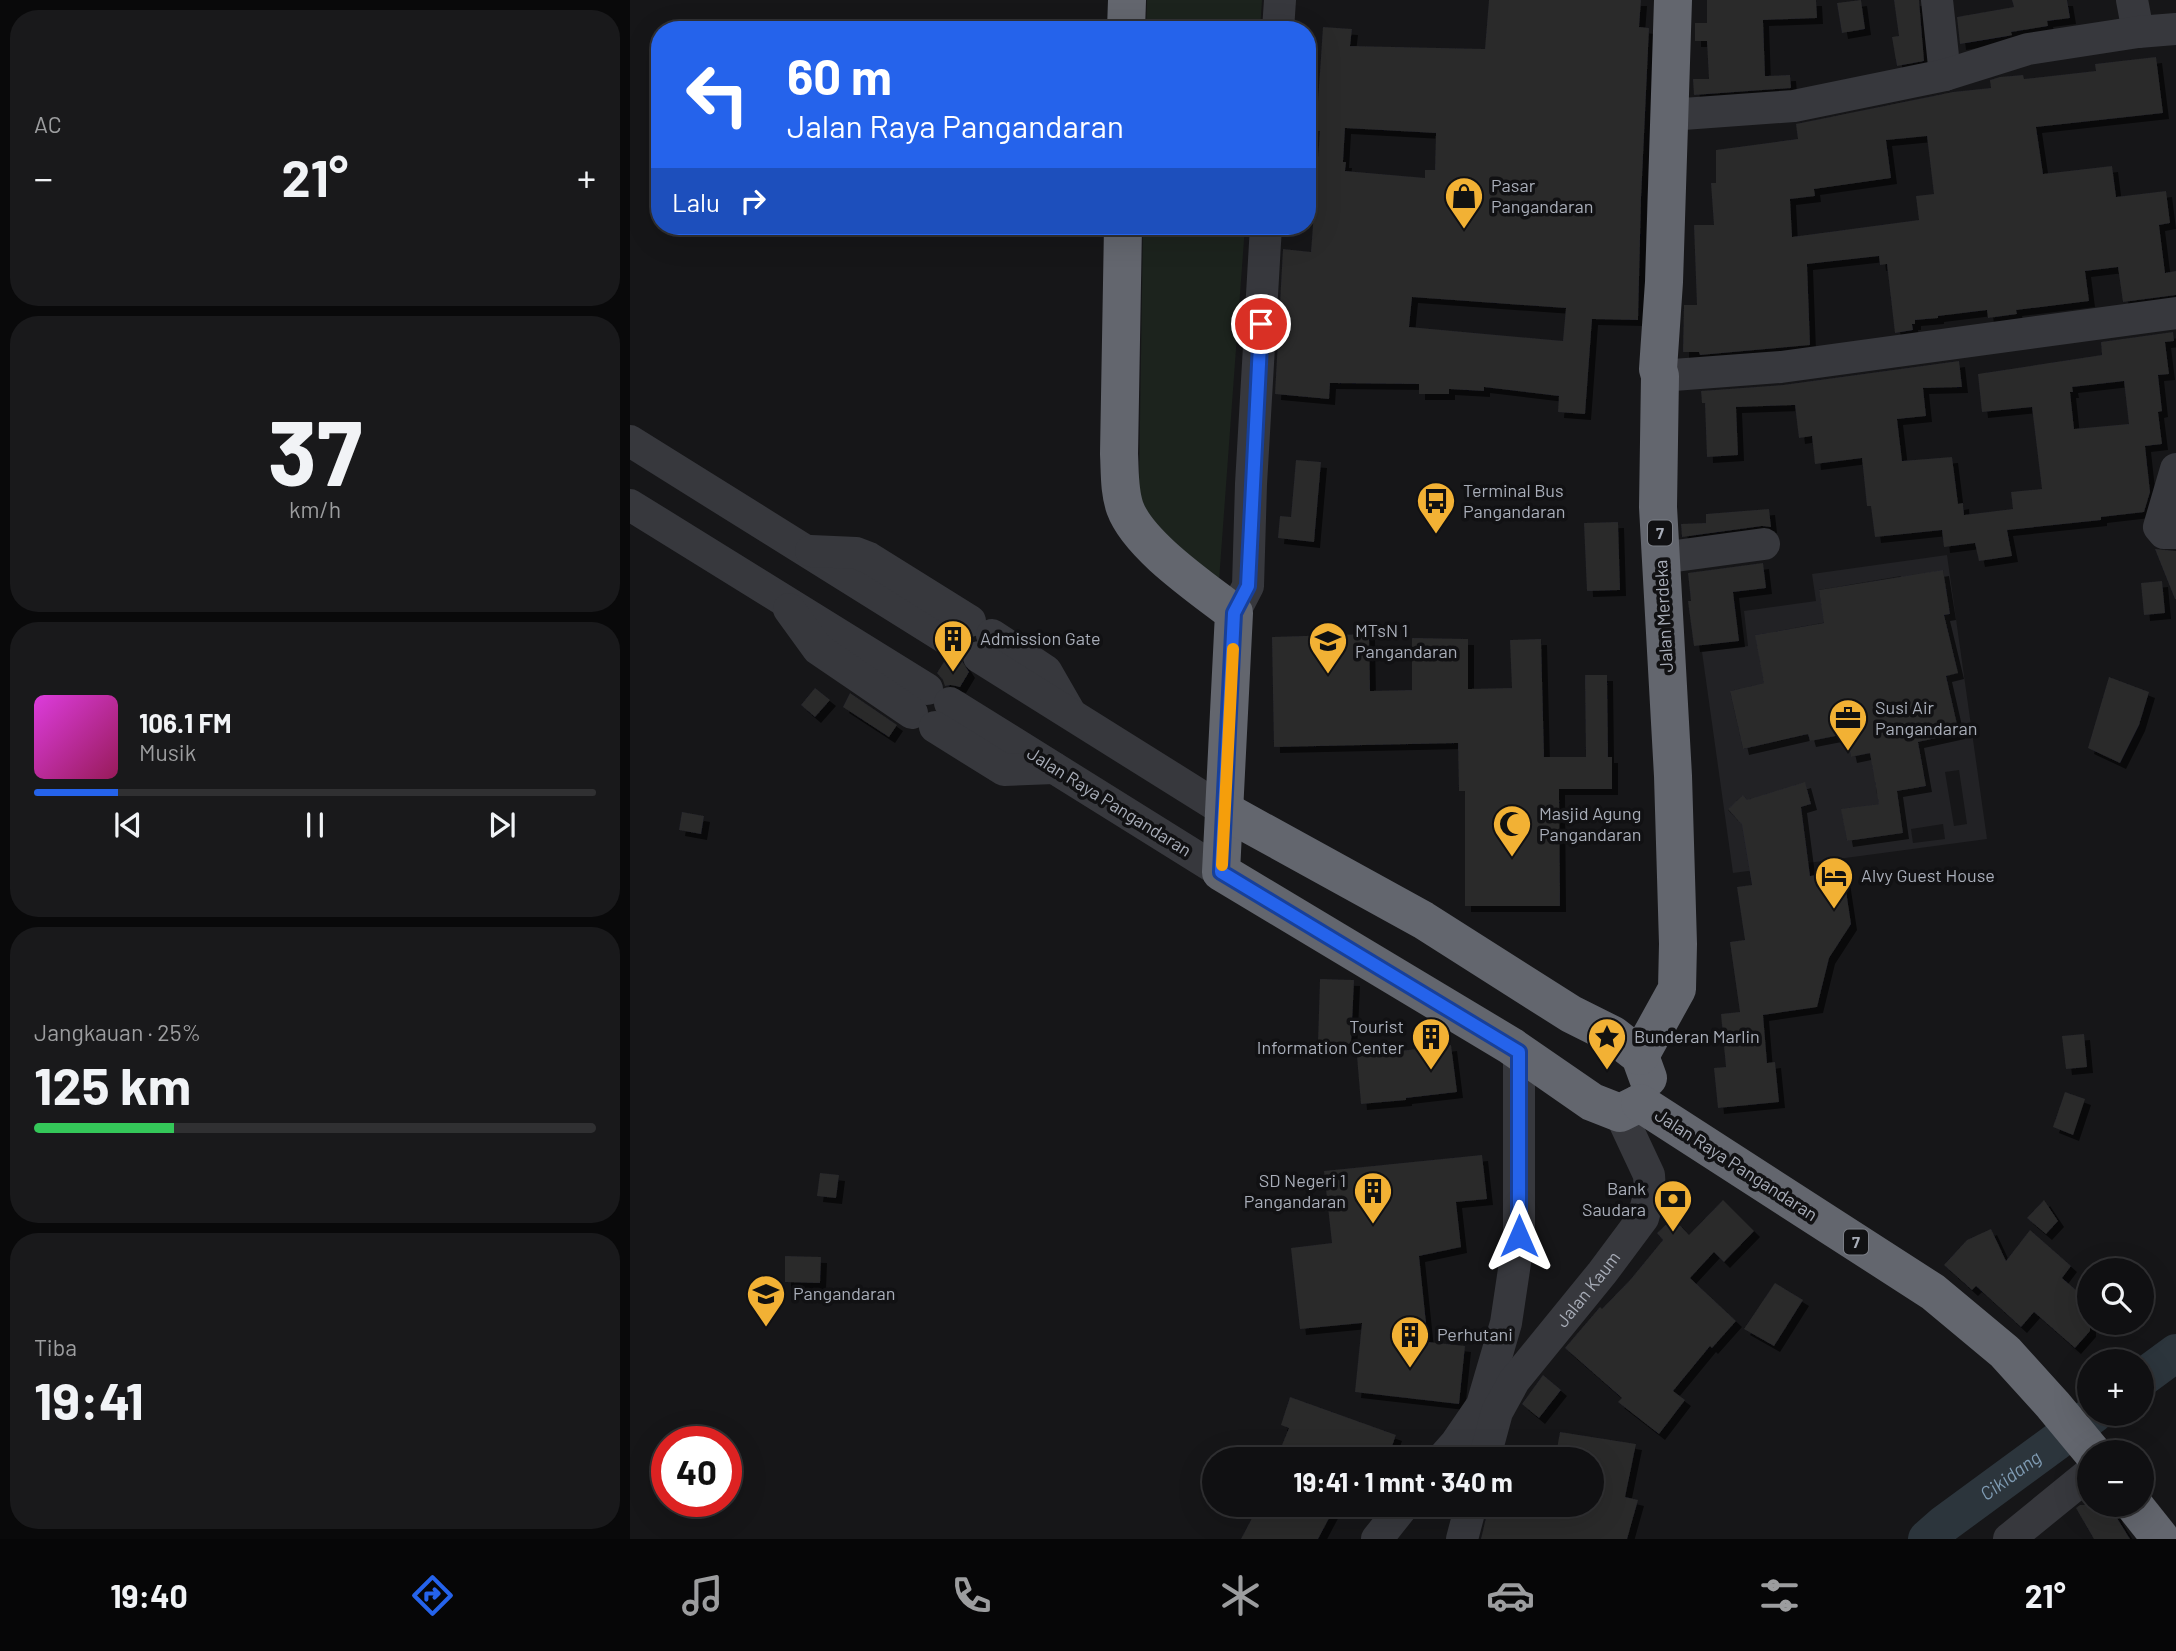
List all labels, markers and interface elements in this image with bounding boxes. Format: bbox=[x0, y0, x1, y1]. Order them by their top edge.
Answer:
text: 60 m bbox=[787, 46, 892, 105]
icon: left bbox=[672, 49, 763, 140]
text: Jalan Raya Pangandaran bbox=[787, 106, 1124, 144]
text: AC bbox=[34, 110, 62, 138]
text: 21° bbox=[282, 145, 348, 207]
text: − bbox=[34, 154, 53, 200]
text: + bbox=[577, 154, 596, 200]
place label: Pasar Pangandaran bbox=[1491, 174, 1593, 217]
shop icon: Pasar Pangandaran bbox=[1443, 175, 1485, 230]
icon: right bbox=[734, 182, 772, 220]
text: Lalu bbox=[672, 186, 720, 217]
pin bbox=[1231, 294, 1291, 354]
icon: arrive bbox=[1242, 305, 1280, 343]
text: 37 bbox=[268, 395, 362, 504]
place label: Terminal Bus Pangandaran bbox=[1463, 479, 1565, 522]
bus stop icon: Terminal Bus Pangandaran bbox=[1415, 480, 1457, 535]
text: km/h bbox=[289, 495, 341, 523]
road number: 7 bbox=[1648, 520, 1672, 546]
street label: Jalan Merdeka bbox=[1649, 559, 1677, 673]
building icon: Admission Gate bbox=[932, 618, 974, 673]
place label: MTsN 1 Pangandaran bbox=[1355, 619, 1457, 662]
school or university icon: MTsN 1 Pangandaran bbox=[1307, 620, 1349, 675]
place label: Admission Gate bbox=[980, 627, 1101, 649]
place label: Susi Air Pangandaran bbox=[1875, 696, 1977, 739]
office icon: Susi Air Pangandaran bbox=[1827, 697, 1869, 752]
text: 106.1 FM bbox=[139, 707, 232, 738]
text: Musik bbox=[139, 738, 196, 766]
street label: Jalan Raya Pangandaran bbox=[1023, 742, 1196, 861]
place label: Masjid Agung Pangandaran bbox=[1539, 802, 1641, 845]
mosque icon: Masjid Agung Pangandaran bbox=[1491, 803, 1533, 858]
icon: previous bbox=[109, 806, 147, 844]
icon: pause bbox=[296, 806, 334, 844]
icon: next bbox=[483, 806, 521, 844]
hotel icon: Alvy Guest House bbox=[1813, 855, 1855, 910]
place label: Alvy Guest House bbox=[1861, 864, 1995, 886]
place label: Tourist Information Center bbox=[1257, 1015, 1404, 1058]
building icon: Tourist Information Center bbox=[1410, 1016, 1452, 1071]
place icon: Bunderan Marlin bbox=[1586, 1016, 1628, 1071]
text: Jangkauan · 25% bbox=[34, 1018, 201, 1046]
place label: Bunderan Marlin bbox=[1634, 1025, 1760, 1047]
text: 125 km bbox=[34, 1053, 191, 1115]
street label: Jalan Raya Pangandaran bbox=[1651, 1103, 1822, 1225]
place label: SD Negeri 1 Pangandaran bbox=[1244, 1169, 1346, 1212]
building icon: SD Negeri 1 Pangandaran bbox=[1352, 1170, 1394, 1225]
place label: Bank Saudara bbox=[1582, 1177, 1646, 1220]
bank icon: Bank Saudara bbox=[1652, 1178, 1694, 1233]
position arrow bbox=[1482, 1199, 1556, 1273]
road number: 7 bbox=[1844, 1230, 1868, 1254]
street label: Jalan Kaum bbox=[1550, 1247, 1624, 1331]
map controls bbox=[2077, 1258, 2154, 1517]
button: search bbox=[2077, 1258, 2154, 1335]
school or university icon: Pangandaran bbox=[745, 1273, 787, 1328]
place label: Pangandaran bbox=[793, 1282, 895, 1304]
building icon: Perhutani bbox=[1389, 1314, 1431, 1369]
place label: Perhutani bbox=[1437, 1323, 1513, 1345]
text: Tiba bbox=[34, 1333, 77, 1361]
button: + bbox=[2077, 1349, 2154, 1426]
text: 19:41 bbox=[34, 1368, 144, 1430]
speed limit sign: 40 bbox=[651, 1426, 742, 1517]
button: − bbox=[2077, 1440, 2154, 1517]
water label: Cikidang bbox=[1975, 1445, 2045, 1505]
text: 19:41 · 1 mnt · 340 m bbox=[1293, 1466, 1513, 1497]
icon: directions bbox=[408, 1571, 457, 1620]
icon: music bbox=[678, 1571, 727, 1620]
icon: phone bbox=[947, 1571, 996, 1620]
icon: climate bbox=[1216, 1571, 1265, 1620]
icon: car bbox=[1486, 1571, 1535, 1620]
icon: filters bbox=[1755, 1571, 1804, 1620]
text: 19:40 bbox=[110, 1576, 188, 1614]
text: 21° bbox=[2025, 1576, 2066, 1614]

